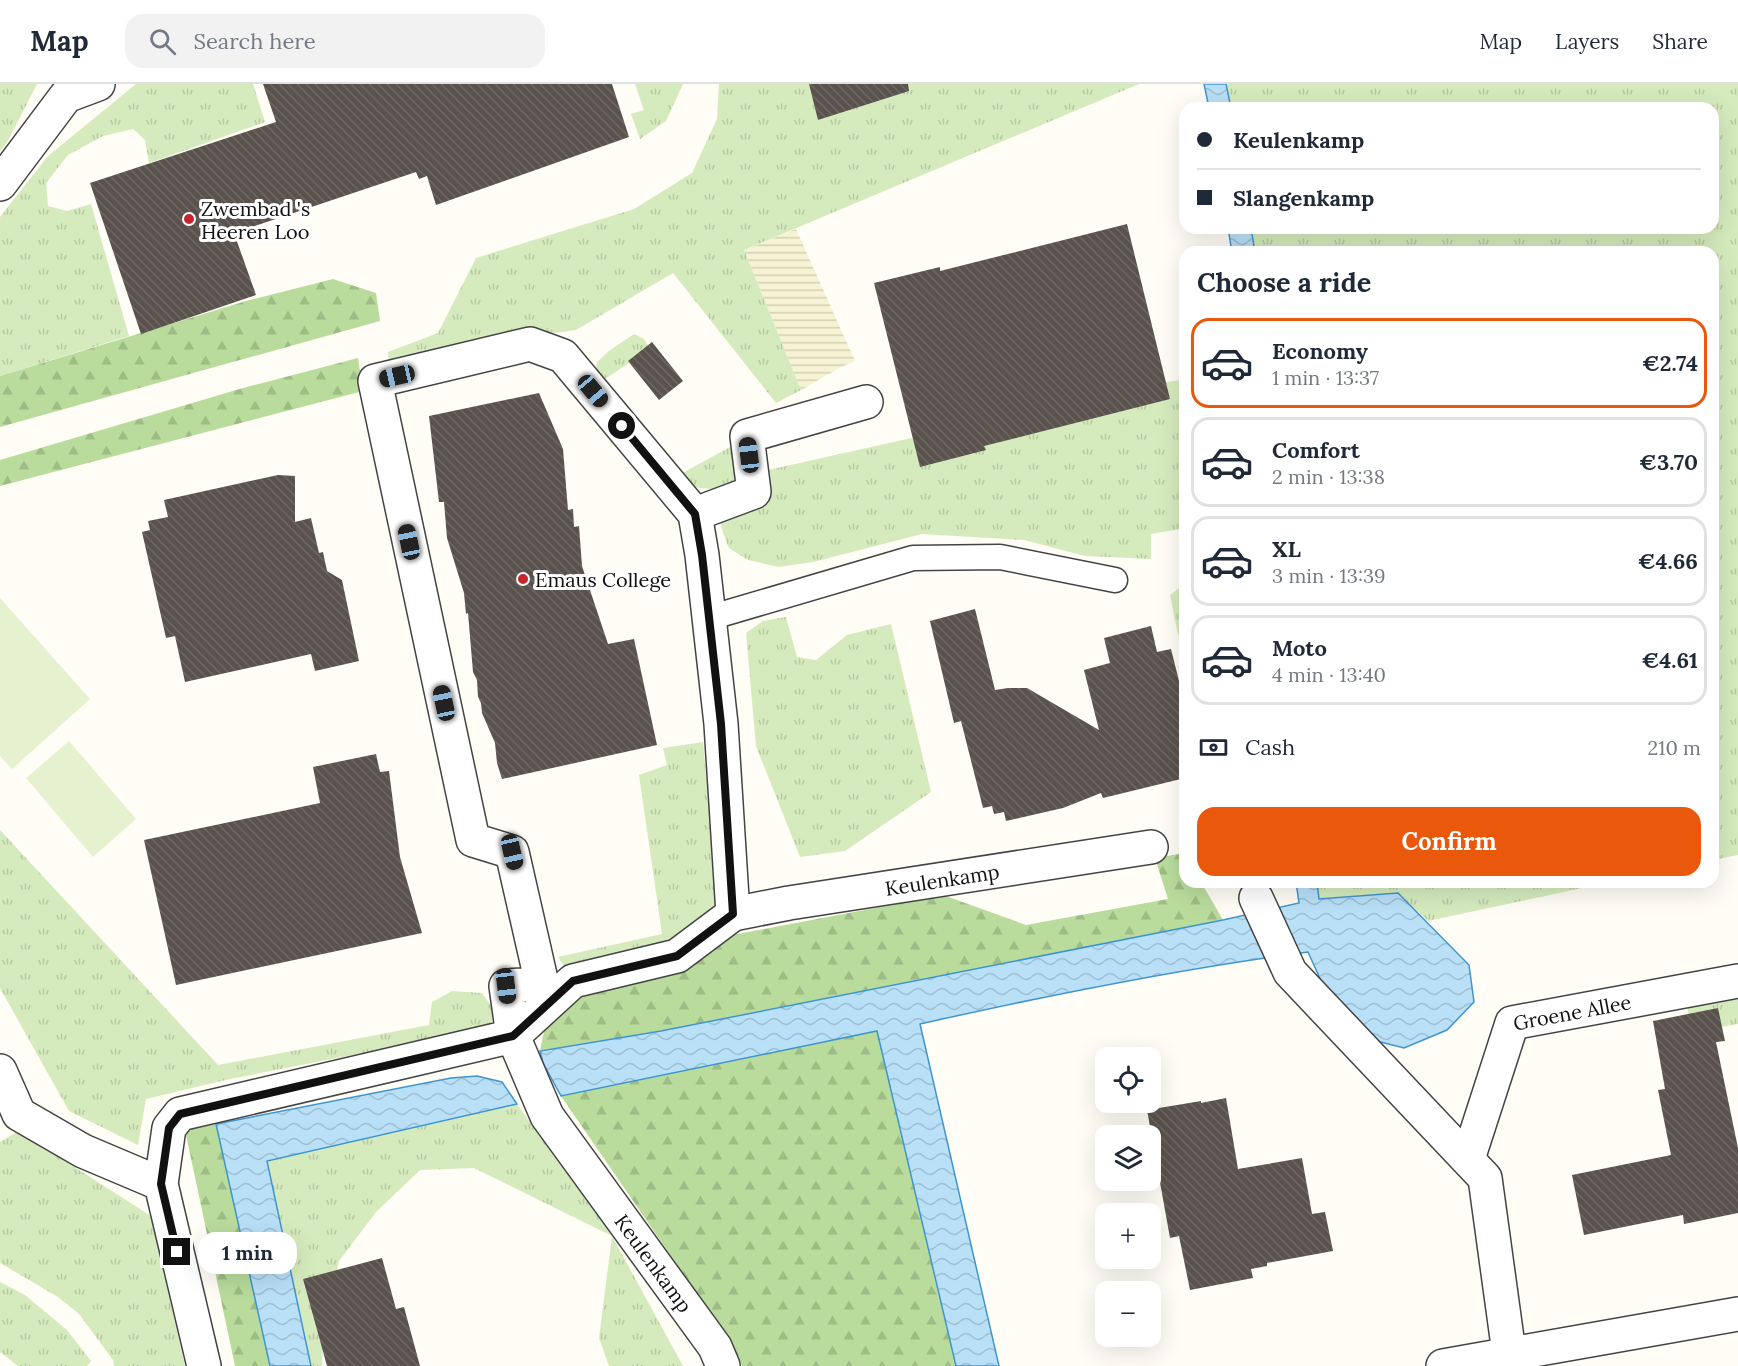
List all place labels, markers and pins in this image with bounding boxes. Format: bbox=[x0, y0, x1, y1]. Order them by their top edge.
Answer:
place label: Zwembad 's Heeren Loo bbox=[201, 196, 310, 244]
marker: Zwembad 's Heeren Loo bbox=[182, 212, 196, 226]
place label: Emaus College bbox=[535, 567, 671, 592]
marker: Emaus College bbox=[516, 572, 530, 586]

